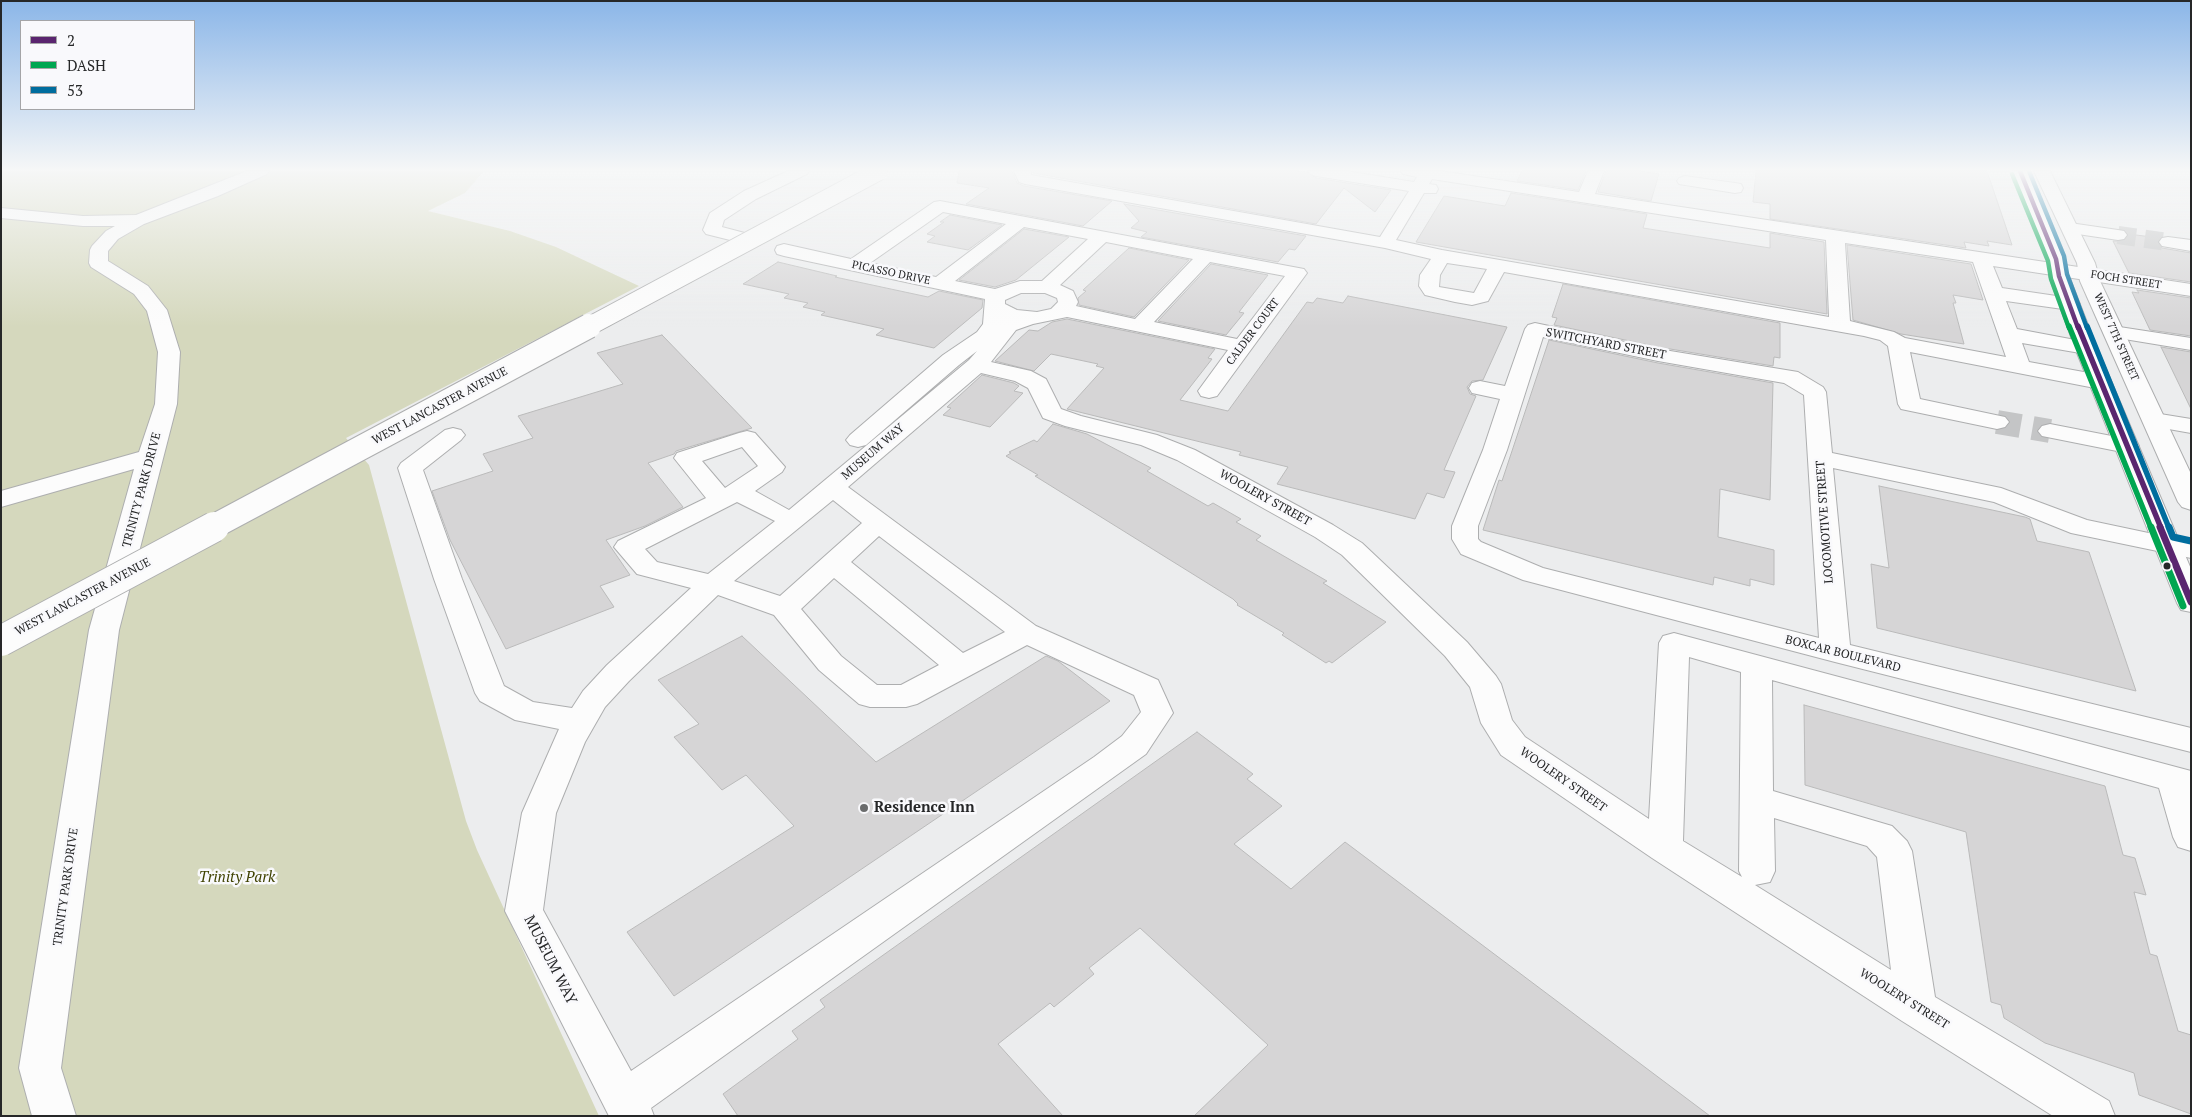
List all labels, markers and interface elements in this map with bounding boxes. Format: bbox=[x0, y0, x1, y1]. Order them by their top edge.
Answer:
legend bbox=[20, 20, 195, 110]
text: 2 bbox=[67, 30, 75, 50]
text: DASH bbox=[67, 55, 106, 75]
text: 53 bbox=[67, 80, 83, 100]
street label: PICASSO DRIVE bbox=[851, 258, 931, 288]
street label: FOCH STREET bbox=[2090, 268, 2162, 292]
street label: WEST 7TH STREET bbox=[2091, 291, 2141, 383]
street label: CALDER COURT bbox=[1224, 296, 1282, 368]
street label: SWITCHYARD STREET bbox=[1545, 325, 1667, 363]
street label: WEST LANCASTER AVENUE bbox=[370, 364, 510, 448]
street label: MUSEUM WAY bbox=[839, 421, 907, 483]
street label: TRINITY PARK DRIVE bbox=[120, 431, 164, 549]
street label: LOCOMOTIVE STREET bbox=[1814, 460, 1836, 584]
street label: WOOLERY STREET bbox=[1217, 467, 1313, 529]
street label: WEST LANCASTER AVENUE bbox=[13, 555, 153, 639]
unlabelled marker bbox=[2162, 561, 2172, 571]
street label: BOXCAR BOULEVARD bbox=[1784, 633, 1902, 675]
street label: WOOLERY STREET bbox=[1517, 745, 1609, 815]
place label: Residence Inn bbox=[874, 799, 975, 817]
marker: Residence Inn bbox=[858, 802, 870, 814]
street label: TRINITY PARK DRIVE bbox=[51, 827, 81, 947]
park label: Trinity Park bbox=[199, 869, 275, 887]
street label: MUSEUM WAY bbox=[520, 912, 580, 1008]
street label: WOOLERY STREET bbox=[1857, 966, 1951, 1032]

